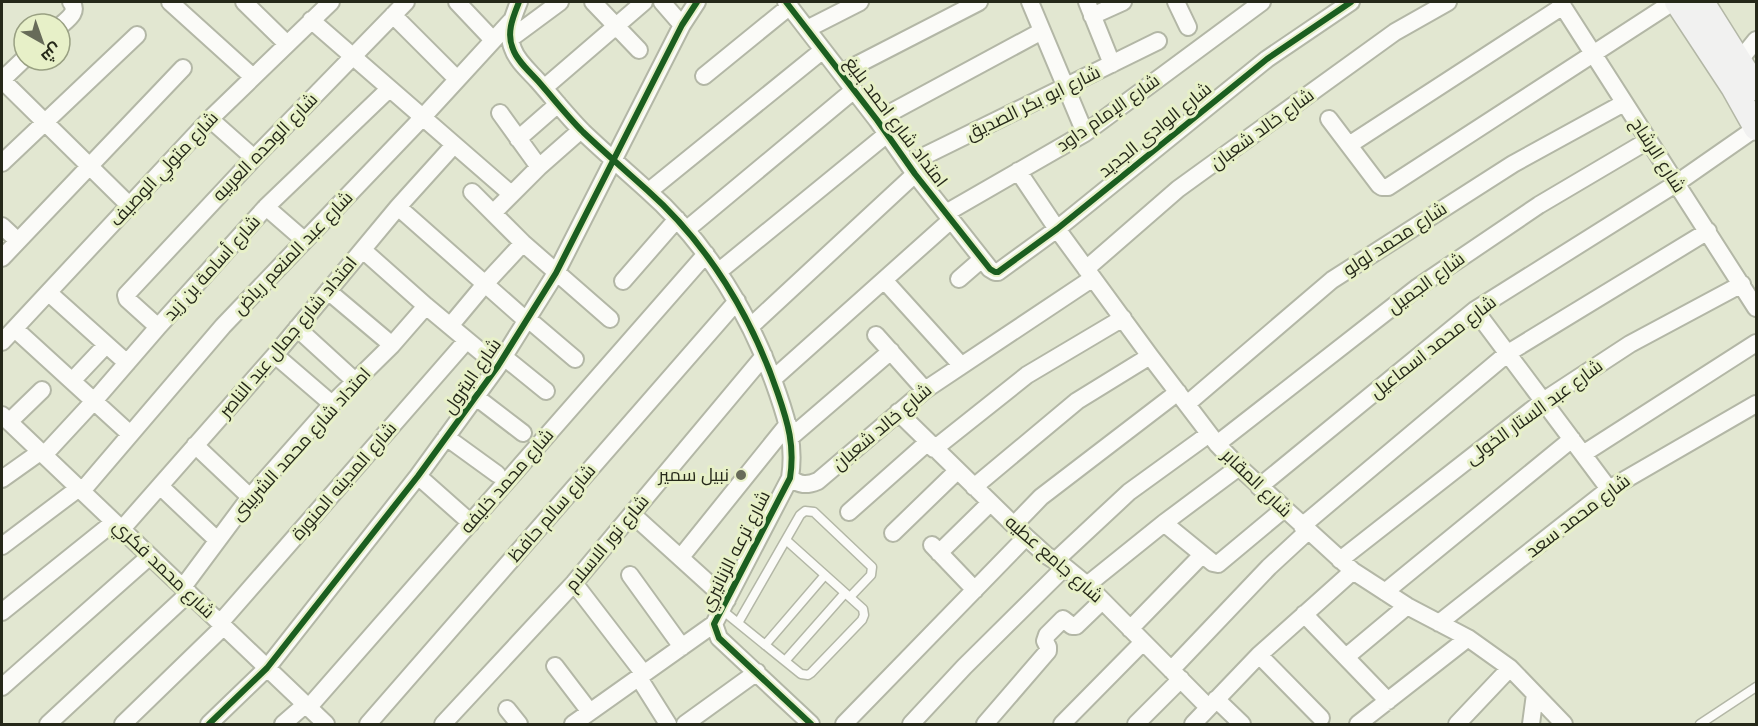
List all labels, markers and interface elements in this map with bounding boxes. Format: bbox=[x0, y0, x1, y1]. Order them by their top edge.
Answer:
north arrow bbox=[12, 12, 72, 72]
text: ش bbox=[37, 38, 67, 69]
street label: امتداد شارع احمد بليغ bbox=[839, 51, 954, 192]
street label: شارع ابو بكر الصديق bbox=[961, 59, 1104, 146]
street label: شارع الإمام داود bbox=[1051, 68, 1164, 157]
street label: شارع الوادى الجديد bbox=[1093, 76, 1216, 183]
street label: شارع خالد شعبان bbox=[1205, 82, 1319, 175]
street label: شارع الوحده العربيه bbox=[206, 87, 323, 206]
street label: شارع متولي الوصيف bbox=[104, 106, 225, 233]
street label: شارع الرشاح bbox=[1625, 112, 1692, 197]
street label: شارع عبد المنعم رياض bbox=[227, 185, 358, 320]
street label: شارع محمد لولو bbox=[1338, 196, 1451, 282]
street label: شارع أسامة بن زيد bbox=[158, 210, 266, 326]
street label: شارع الجميل bbox=[1382, 246, 1470, 319]
street label: امتداد شارع جمال عبد الناصر bbox=[212, 251, 363, 423]
street label: شارع محمد اسماعيل bbox=[1364, 289, 1501, 404]
street label: شارع البترول bbox=[436, 333, 507, 419]
street label: شارع عبد الستار الخولى bbox=[1460, 353, 1608, 470]
street label: امتداد شارع محمد الشربينى bbox=[225, 362, 376, 526]
street label: شارع خالد شعبان bbox=[827, 377, 937, 476]
street label: شارع المدينه المنورة bbox=[285, 416, 402, 545]
street label: شارع محمد خليفه bbox=[454, 423, 559, 538]
street label: شارع المقابر bbox=[1216, 442, 1298, 522]
street label: شارع سالم حافظ bbox=[502, 459, 601, 567]
place label: نبيل سمير bbox=[658, 462, 729, 486]
marker: نبيل سمير bbox=[734, 468, 748, 482]
street label: شارع محمد سعد bbox=[1521, 468, 1635, 563]
street label: شارع ترعه الزنانيري bbox=[693, 486, 778, 616]
street label: شارع نور الاسلام bbox=[559, 489, 654, 596]
street label: شارع جامع عطيه bbox=[1000, 509, 1109, 608]
street label: شارع محمد فكري bbox=[107, 514, 221, 625]

